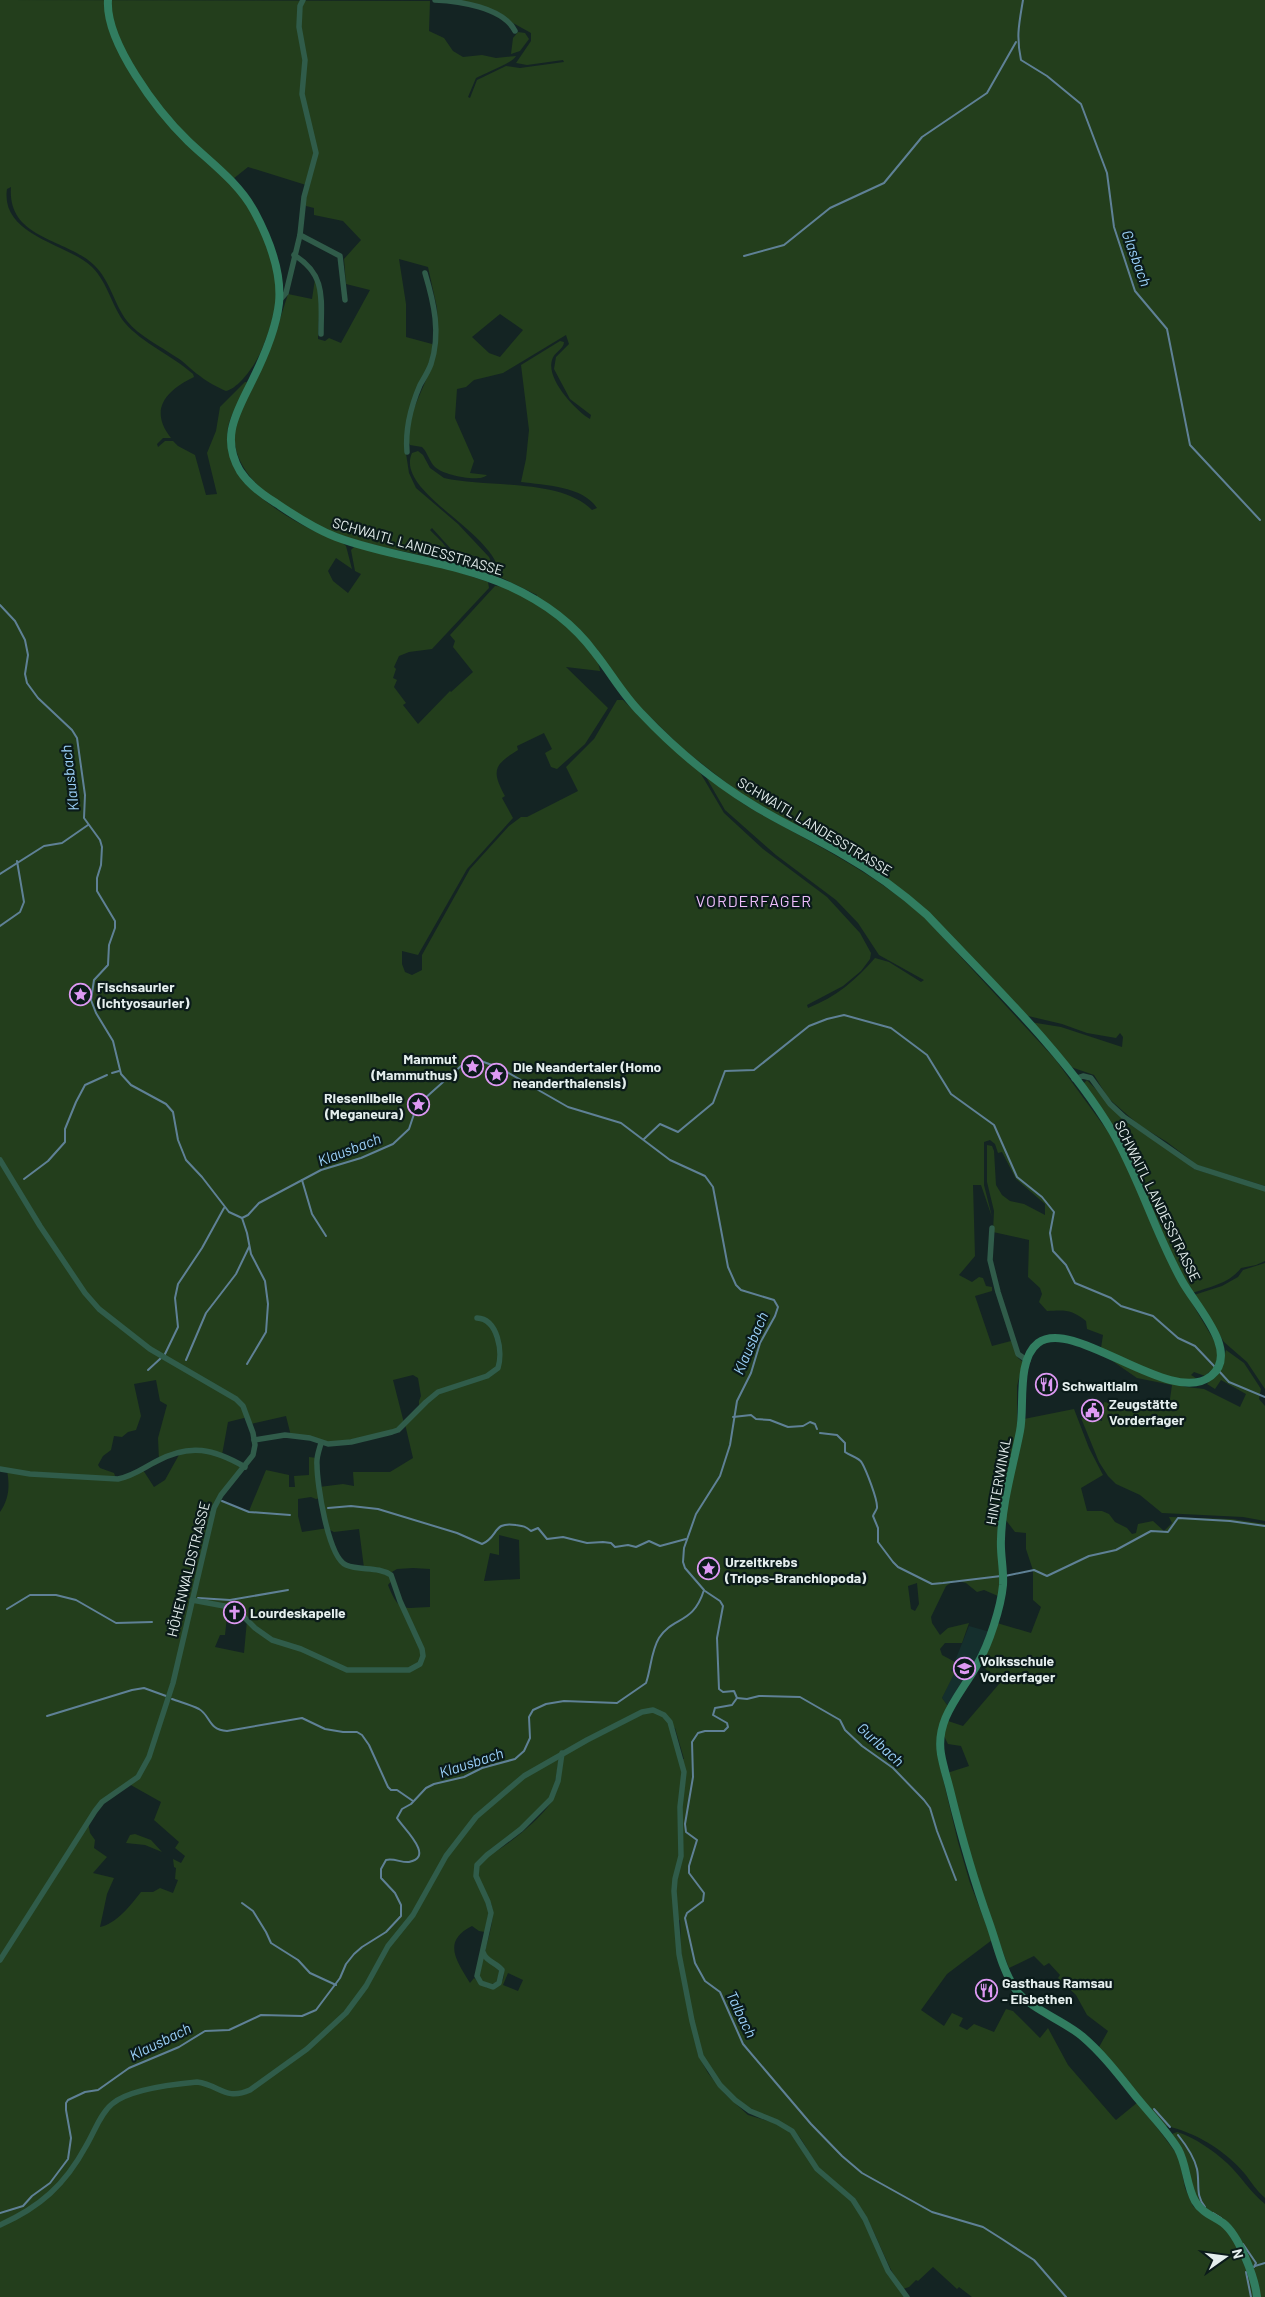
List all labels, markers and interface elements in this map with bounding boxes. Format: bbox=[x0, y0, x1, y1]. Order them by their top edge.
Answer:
water label: Glasbach bbox=[1119, 227, 1156, 289]
street label: SCHWAITL LANDESSTRASSE bbox=[331, 513, 505, 579]
water label: Klausbach bbox=[56, 744, 82, 812]
street label: SCHWAITL LANDESSTRASSE bbox=[735, 773, 895, 879]
district label: VORDERFAGER bbox=[696, 891, 812, 910]
place label: Fischsaurier (Ichtyosaurier) bbox=[96, 978, 189, 1011]
place icon: Fischsaurier (Ichtyosaurier) bbox=[69, 982, 93, 1006]
place label: Mammut (Mammuthus) bbox=[370, 1050, 457, 1083]
place icon: Mammut (Mammuthus) bbox=[461, 1054, 485, 1078]
place label: Die Neandertaler (Homo neanderthalensis) bbox=[513, 1058, 662, 1091]
place icon: Die Neandertaler (Homo neanderthalensis) bbox=[485, 1062, 509, 1086]
place label: Riesenlibelle (Meganeura) bbox=[324, 1089, 403, 1122]
place icon: Riesenlibelle (Meganeura) bbox=[407, 1093, 431, 1117]
street label: SCHWAITL LANDESSTRASSE bbox=[1112, 1118, 1204, 1284]
water label: Klausbach bbox=[315, 1129, 383, 1169]
water label: Klausbach bbox=[729, 1309, 771, 1377]
restaurant icon: Schwaitlalm bbox=[1034, 1373, 1058, 1397]
place label: Schwaitlalm bbox=[1062, 1377, 1138, 1394]
place label: Zeugstätte Vorderfager bbox=[1109, 1395, 1185, 1428]
public building icon: Zeugstätte Vorderfager bbox=[1081, 1399, 1105, 1423]
street label: HINTERWINKL bbox=[982, 1436, 1014, 1526]
street label: HÖHENWALDSTRASSE bbox=[163, 1500, 213, 1638]
place label: Urzeitkrebs (Triops-Branchiopoda) bbox=[724, 1553, 866, 1586]
place icon: Urzeitkrebs (Triops-Branchiopoda) bbox=[697, 1557, 721, 1581]
church icon: Lourdeskapelle bbox=[222, 1600, 246, 1624]
place label: Lourdeskapelle bbox=[250, 1604, 346, 1621]
place label: Volksschule Vorderfager bbox=[980, 1652, 1056, 1685]
school or university icon: Volksschule Vorderfager bbox=[952, 1656, 976, 1680]
water label: Gurlbach bbox=[854, 1718, 908, 1770]
water label: Klausbach bbox=[437, 1743, 505, 1781]
place label: Gasthaus Ramsau - Elsbethen bbox=[1002, 1974, 1113, 2007]
restaurant icon: Gasthaus Ramsau - Elsbethen bbox=[974, 1978, 998, 2002]
water label: Talbach bbox=[723, 1988, 761, 2041]
water label: Klausbach bbox=[126, 2018, 194, 2064]
north arrow bbox=[1200, 2232, 1250, 2282]
text: N bbox=[1229, 2247, 1247, 2260]

